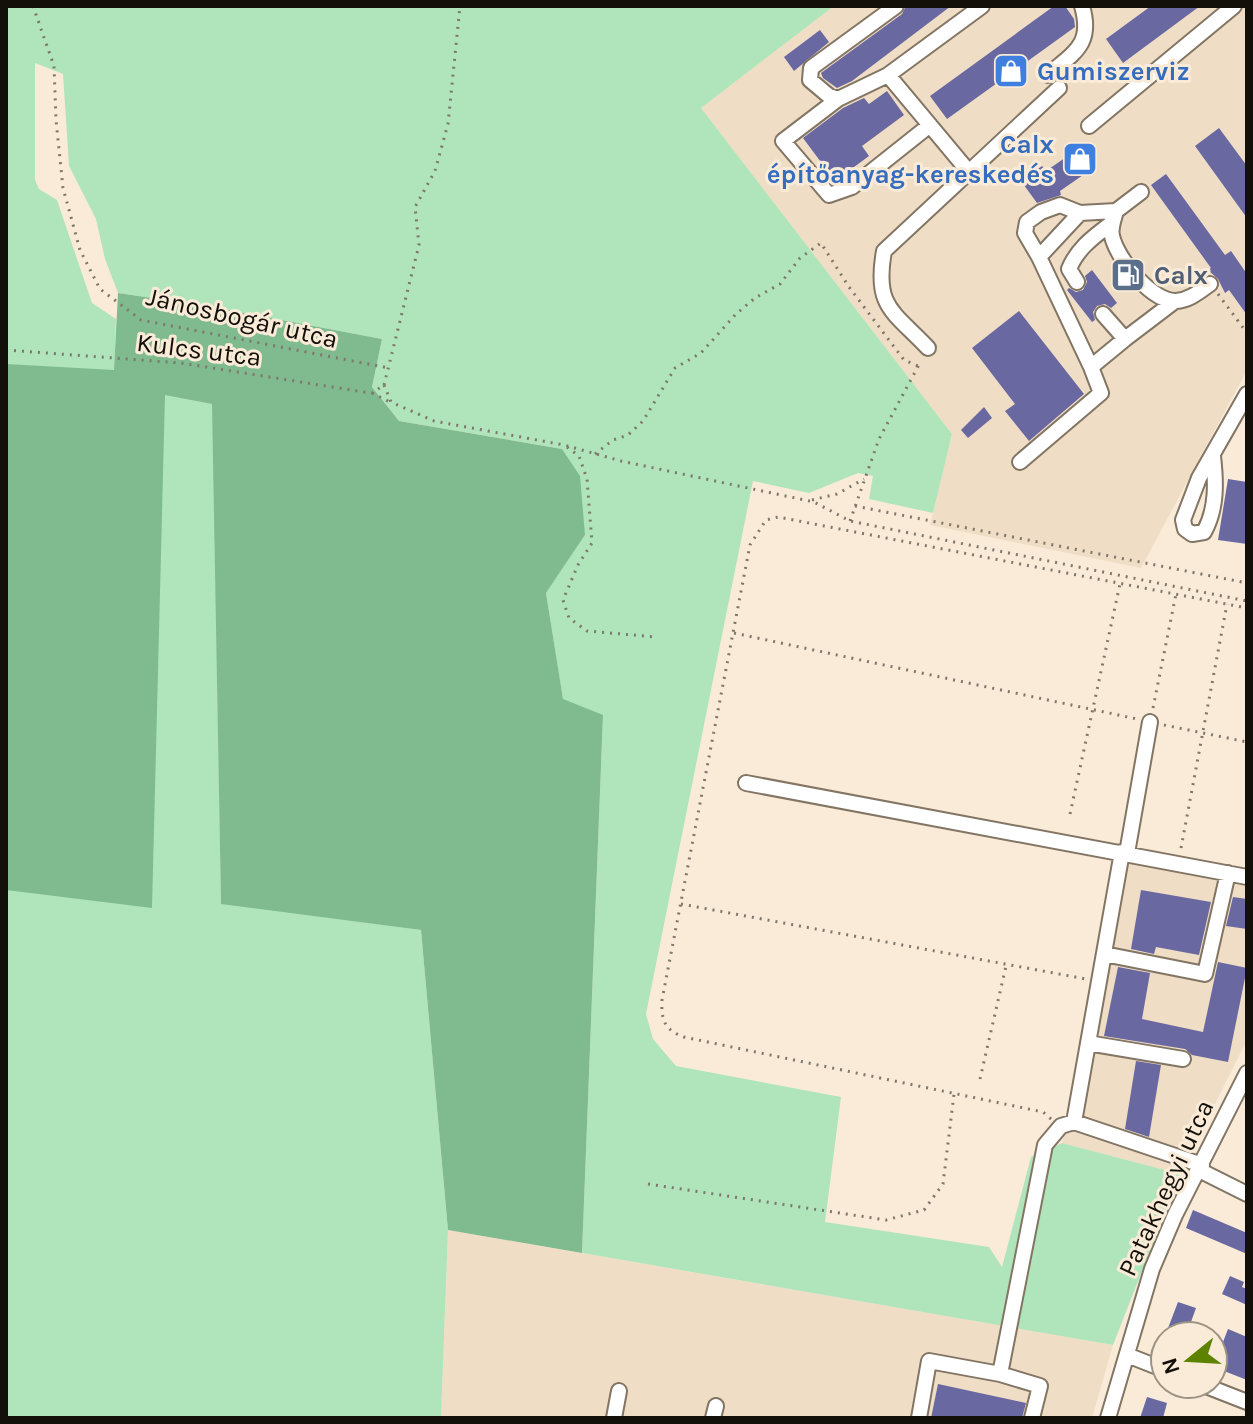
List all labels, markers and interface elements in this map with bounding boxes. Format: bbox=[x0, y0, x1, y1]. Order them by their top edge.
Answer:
shop icon: Gumiszerviz bbox=[992, 52, 1030, 90]
place label: Gumiszerviz bbox=[1037, 56, 1190, 87]
place label: Calx építőanyag-kereskedés bbox=[767, 129, 1054, 190]
shop icon: Calx építőanyag-kereskedés bbox=[1061, 140, 1099, 178]
fuel station icon: Calx bbox=[1109, 256, 1147, 294]
place label: Calx bbox=[1154, 260, 1208, 291]
street label: Jánosbogár utca bbox=[143, 281, 341, 355]
street label: Kulcs utca bbox=[135, 327, 263, 373]
street label: Patakhegyi utca bbox=[1112, 1095, 1220, 1281]
north arrow bbox=[1149, 1320, 1229, 1400]
text: N bbox=[1156, 1354, 1186, 1377]

